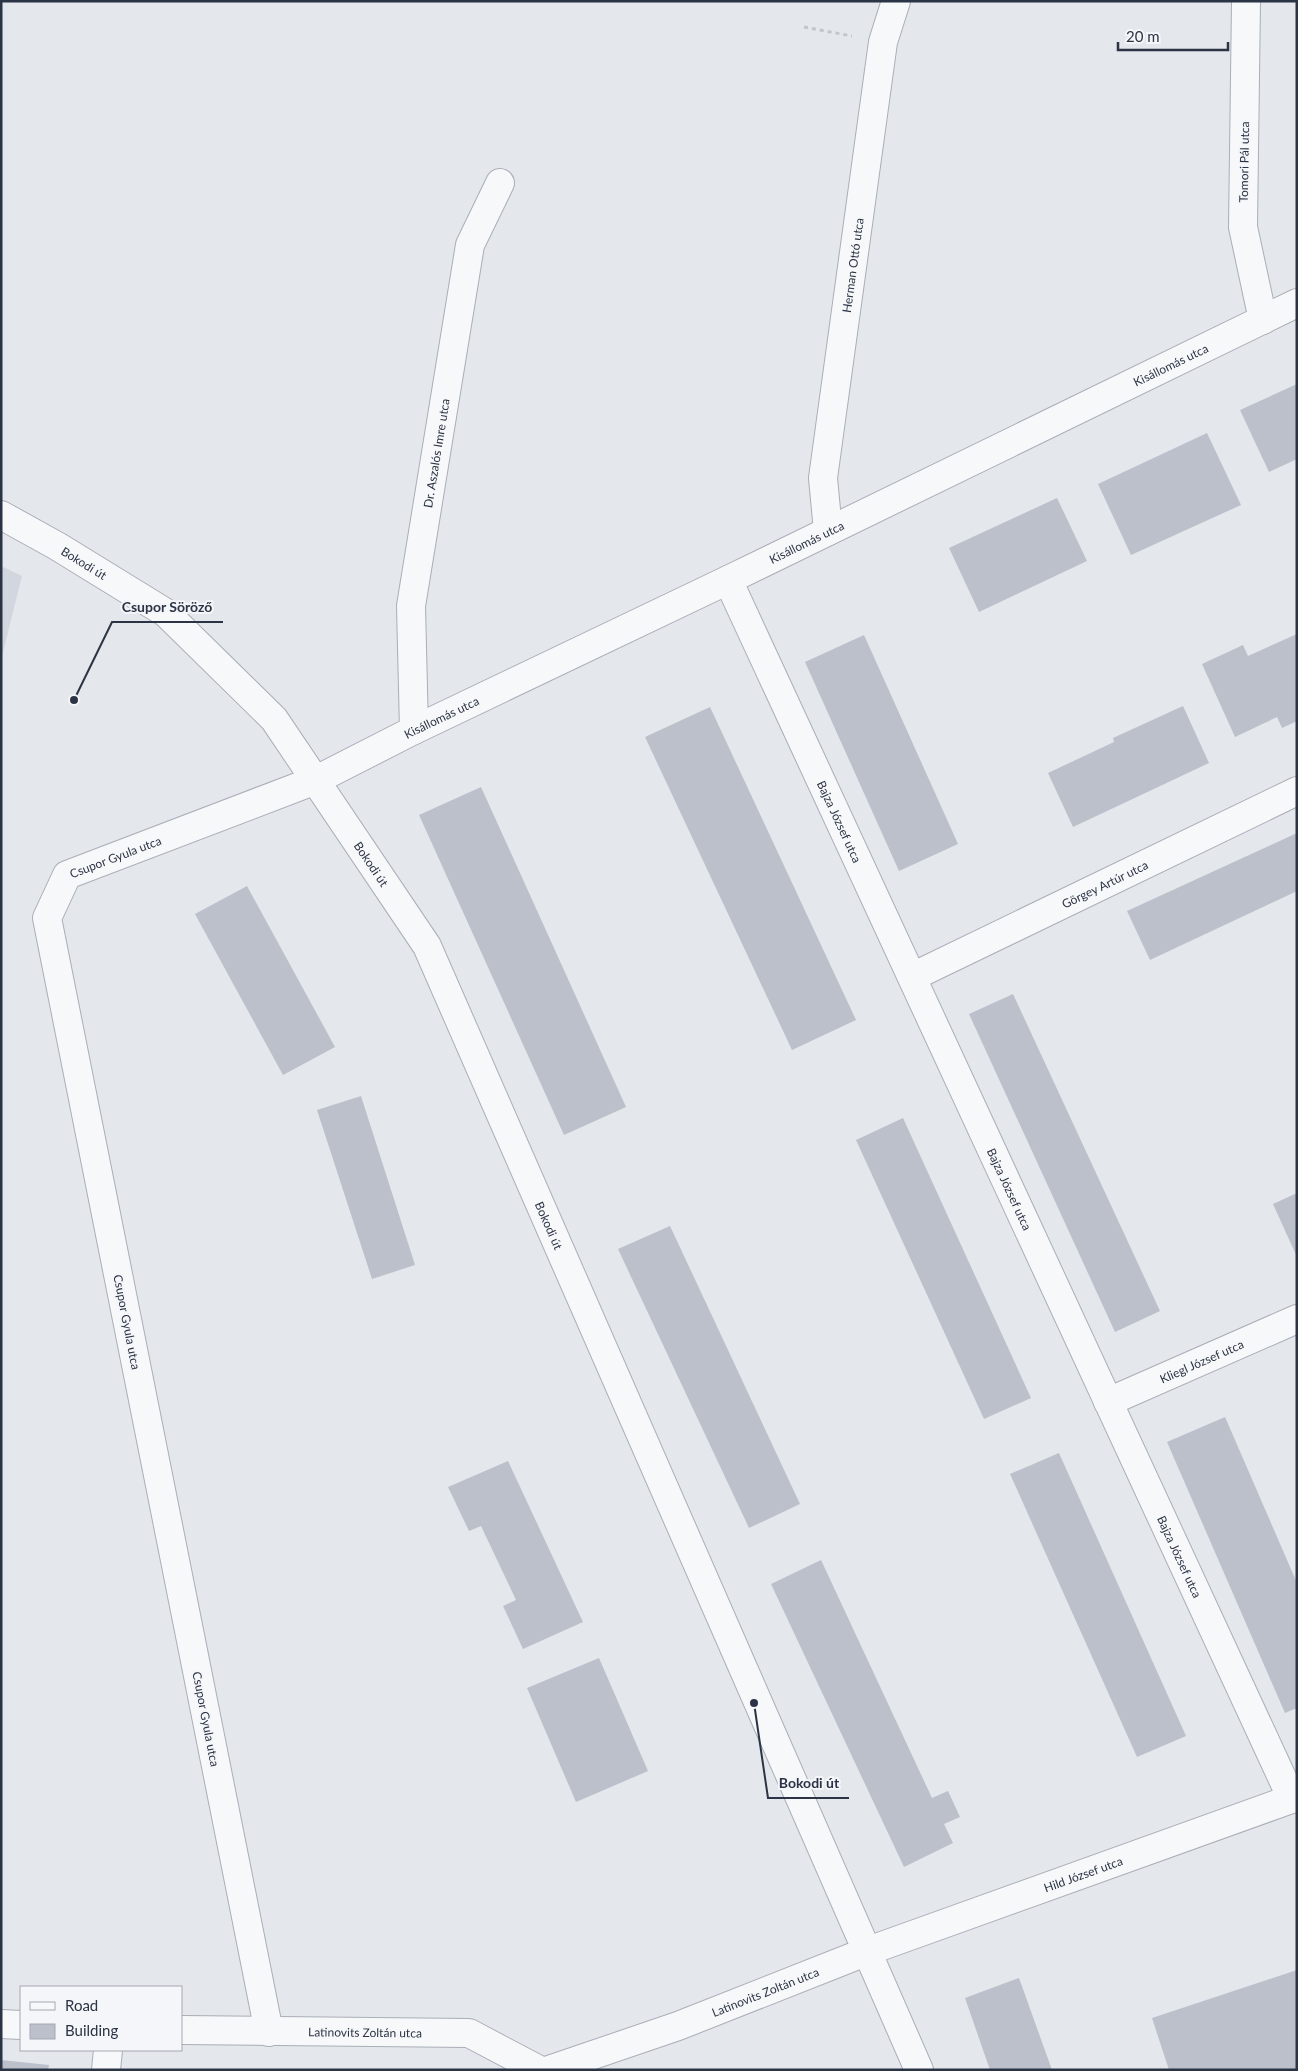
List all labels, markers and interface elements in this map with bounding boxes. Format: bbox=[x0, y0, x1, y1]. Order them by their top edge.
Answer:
scale bar bbox=[1118, 20, 1228, 52]
text: 20 m bbox=[1126, 27, 1160, 45]
street label: Tomori Pál utca bbox=[1236, 121, 1252, 203]
street label: Herman Ottó utca bbox=[838, 217, 866, 314]
street label: Kisállomás utca bbox=[1131, 340, 1210, 389]
street label: Dr. Aszalós Imre utca bbox=[420, 397, 452, 509]
street label: Kisállomás utca bbox=[767, 517, 846, 566]
street label: Bokodi út bbox=[59, 543, 110, 583]
callout: Csupor Söröző bbox=[112, 593, 223, 622]
text: Csupor Söröző bbox=[122, 598, 212, 615]
street label: Kisállomás utca bbox=[401, 693, 481, 741]
street label: Bajza József utca bbox=[814, 778, 865, 865]
street label: Csupor Gyula utca bbox=[67, 832, 163, 881]
street label: Bokodi út bbox=[351, 839, 392, 890]
street label: Görgey Artúr utca bbox=[1059, 857, 1150, 911]
street label: Bajza József utca bbox=[984, 1145, 1035, 1232]
street label: Bokodi út bbox=[532, 1199, 567, 1252]
street label: Csupor Gyula utca bbox=[110, 1273, 144, 1371]
street label: Kliegl József utca bbox=[1157, 1336, 1246, 1386]
street label: Bajza József utca bbox=[1154, 1513, 1205, 1600]
street label: Csupor Gyula utca bbox=[189, 1670, 223, 1768]
callout: Bokodi út bbox=[768, 1769, 849, 1798]
text: Bokodi út bbox=[779, 1774, 840, 1791]
street label: Hild József utca bbox=[1042, 1853, 1124, 1895]
street label: Latinovits Zoltán utca bbox=[709, 1964, 821, 2019]
legend bbox=[20, 1986, 182, 2051]
text: Road bbox=[65, 1996, 98, 2014]
text: Building bbox=[65, 2021, 118, 2039]
street label: Latinovits Zoltán utca bbox=[308, 2024, 422, 2040]

